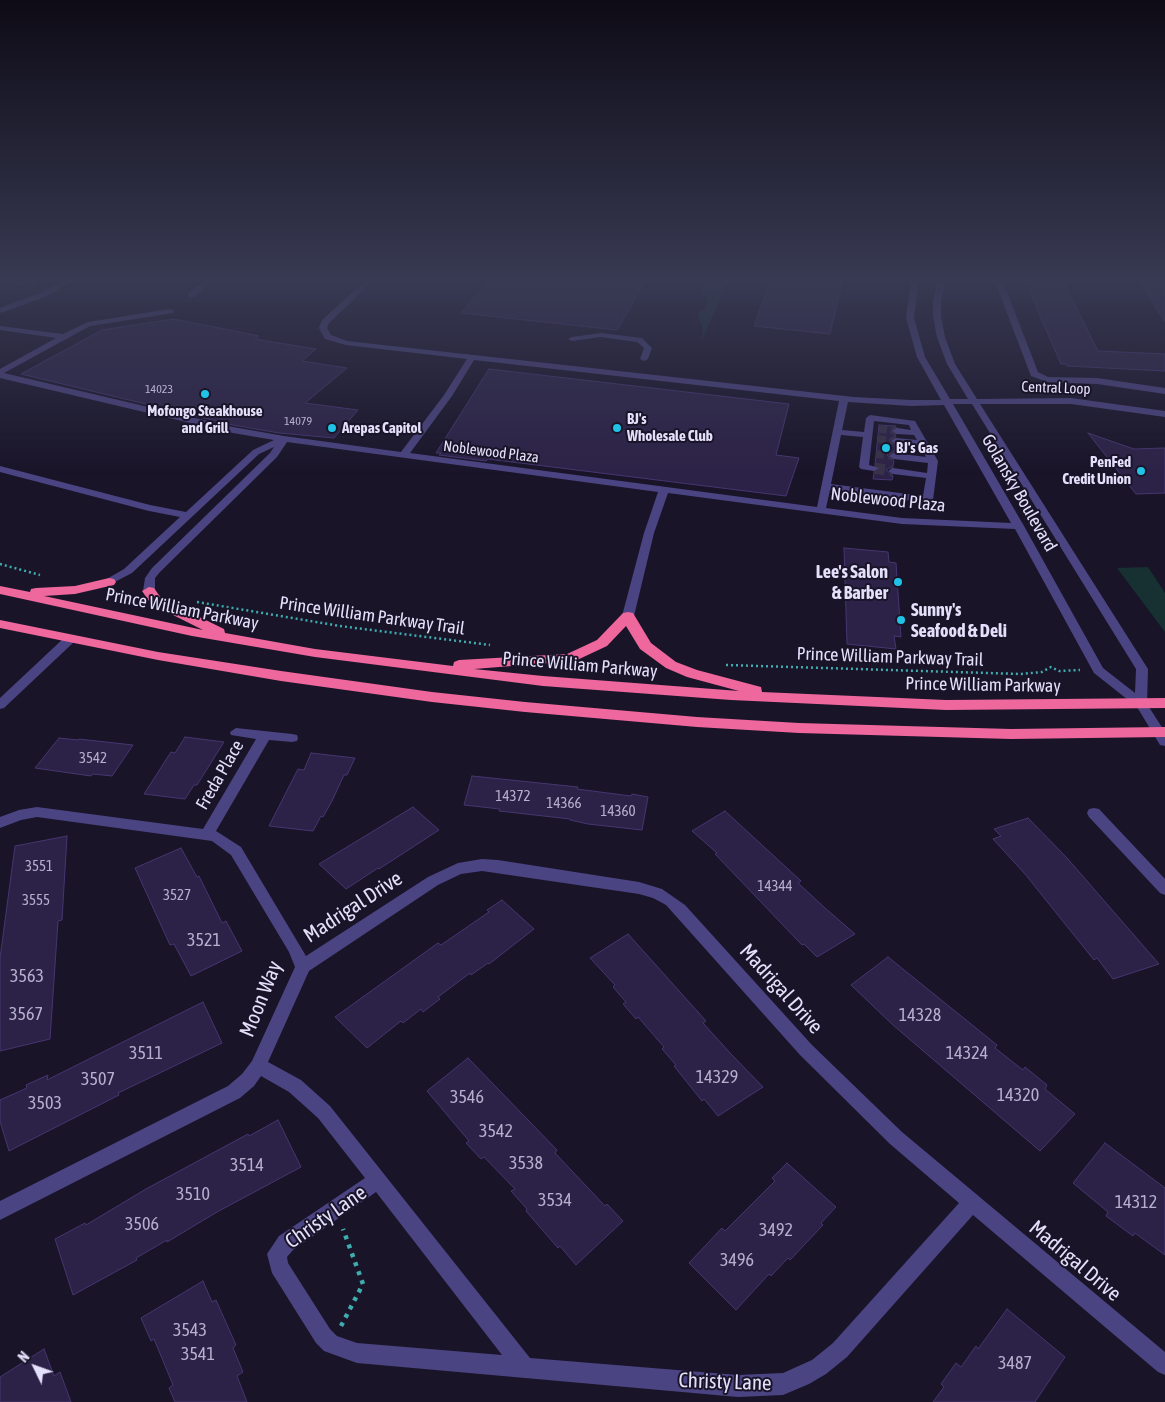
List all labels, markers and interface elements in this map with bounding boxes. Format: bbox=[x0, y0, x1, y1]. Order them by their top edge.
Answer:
street label: Central Loop bbox=[1021, 378, 1091, 398]
house number: 14023 bbox=[145, 382, 173, 396]
marker: Mofongo Steakhouse and Grill bbox=[199, 388, 211, 400]
place label: Mofongo Steakhouse and Grill bbox=[147, 402, 263, 437]
place label: BJ's Wholesale Club bbox=[627, 410, 713, 445]
house number: 14079 bbox=[284, 414, 312, 428]
place label: Arepas Capitol bbox=[342, 419, 421, 437]
marker: Arepas Capitol bbox=[326, 422, 338, 434]
marker: BJ's Wholesale Club bbox=[611, 422, 623, 434]
street label: Golansky Boulevard bbox=[977, 431, 1061, 555]
street label: Noblewood Plaza bbox=[442, 437, 540, 467]
place label: BJ's Gas bbox=[896, 439, 938, 457]
marker: BJ's Gas bbox=[880, 442, 892, 454]
place label: PenFed Credit Union bbox=[1062, 453, 1131, 488]
marker: PenFed Credit Union bbox=[1135, 465, 1147, 477]
street label: Noblewood Plaza bbox=[829, 483, 947, 517]
place label: Lee's Salon & Barber bbox=[816, 561, 888, 604]
marker: Lee's Salon & Barber bbox=[892, 576, 904, 588]
street label: Prince William Parkway bbox=[104, 584, 260, 634]
street label: Prince William Parkway Trail bbox=[278, 592, 466, 640]
place label: Sunny's Seafood & Deli bbox=[911, 599, 1007, 642]
marker: Sunny's Seafood & Deli bbox=[895, 614, 907, 626]
street label: Prince William Parkway Trail bbox=[796, 643, 984, 671]
street label: Prince William Parkway bbox=[502, 647, 658, 683]
street label: Prince William Parkway bbox=[905, 673, 1061, 697]
street label: Freda Place bbox=[192, 736, 248, 814]
house number: 3542 bbox=[79, 749, 107, 767]
house number: 14372 bbox=[495, 787, 531, 805]
house number: 14366 bbox=[546, 794, 582, 812]
house number: 14360 bbox=[600, 802, 636, 820]
house number: 3551 bbox=[25, 857, 53, 875]
street label: Madrigal Drive bbox=[299, 866, 407, 948]
house number: 14344 bbox=[757, 877, 793, 895]
house number: 3527 bbox=[163, 886, 191, 904]
house number: 3555 bbox=[22, 891, 50, 909]
house number: 3521 bbox=[187, 929, 221, 951]
street label: Madrigal Drive bbox=[734, 939, 828, 1039]
street label: Moon Way bbox=[234, 957, 288, 1041]
house number: 3563 bbox=[10, 965, 44, 987]
house number: 3567 bbox=[9, 1003, 43, 1025]
house number: 14328 bbox=[899, 1004, 941, 1026]
house number: 3511 bbox=[129, 1042, 163, 1064]
house number: 14324 bbox=[946, 1042, 988, 1064]
house number: 14329 bbox=[696, 1066, 738, 1088]
house number: 3507 bbox=[81, 1068, 115, 1090]
house number: 14320 bbox=[997, 1084, 1039, 1106]
house number: 3546 bbox=[450, 1086, 484, 1108]
house number: 3503 bbox=[28, 1092, 62, 1114]
house number: 3542 bbox=[479, 1120, 513, 1142]
house number: 3538 bbox=[509, 1152, 543, 1174]
house number: 3514 bbox=[230, 1154, 264, 1176]
street label: Christy Lane bbox=[281, 1180, 371, 1254]
house number: 3510 bbox=[176, 1183, 210, 1205]
house number: 3534 bbox=[538, 1189, 572, 1211]
house number: 14312 bbox=[1115, 1191, 1157, 1213]
house number: 3506 bbox=[125, 1213, 159, 1235]
street label: Madrigal Drive bbox=[1024, 1215, 1126, 1307]
house number: 3492 bbox=[759, 1219, 793, 1241]
house number: 3496 bbox=[720, 1249, 754, 1271]
house number: 3543 bbox=[173, 1319, 207, 1341]
north arrow bbox=[10, 1342, 60, 1392]
house number: 3541 bbox=[181, 1343, 215, 1365]
text: N bbox=[15, 1349, 33, 1365]
house number: 3487 bbox=[998, 1352, 1032, 1374]
street label: Christy Lane bbox=[678, 1368, 772, 1396]

